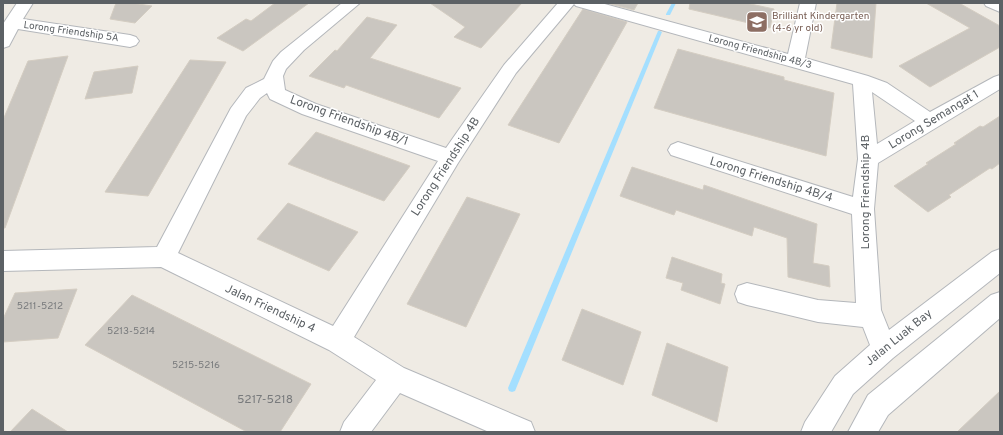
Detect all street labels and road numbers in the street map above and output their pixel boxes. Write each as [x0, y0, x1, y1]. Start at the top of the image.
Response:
street label: Lorong Friendship 5A [23, 19, 120, 45]
street label: Lorong Friendship 4B/3 [707, 32, 813, 72]
street label: Lorong Semangat 1 [886, 87, 982, 153]
street label: Lorong Friendship 4B/1 [288, 92, 410, 150]
street label: Lorong Friendship 4B [408, 114, 484, 220]
street label: Lorong Friendship 4B [858, 134, 874, 249]
street label: Lorong Friendship 4B/4 [707, 154, 835, 206]
street label: Jalan Friendship 4 [222, 281, 318, 337]
street label: Jalan Luak Bay [862, 306, 936, 370]

